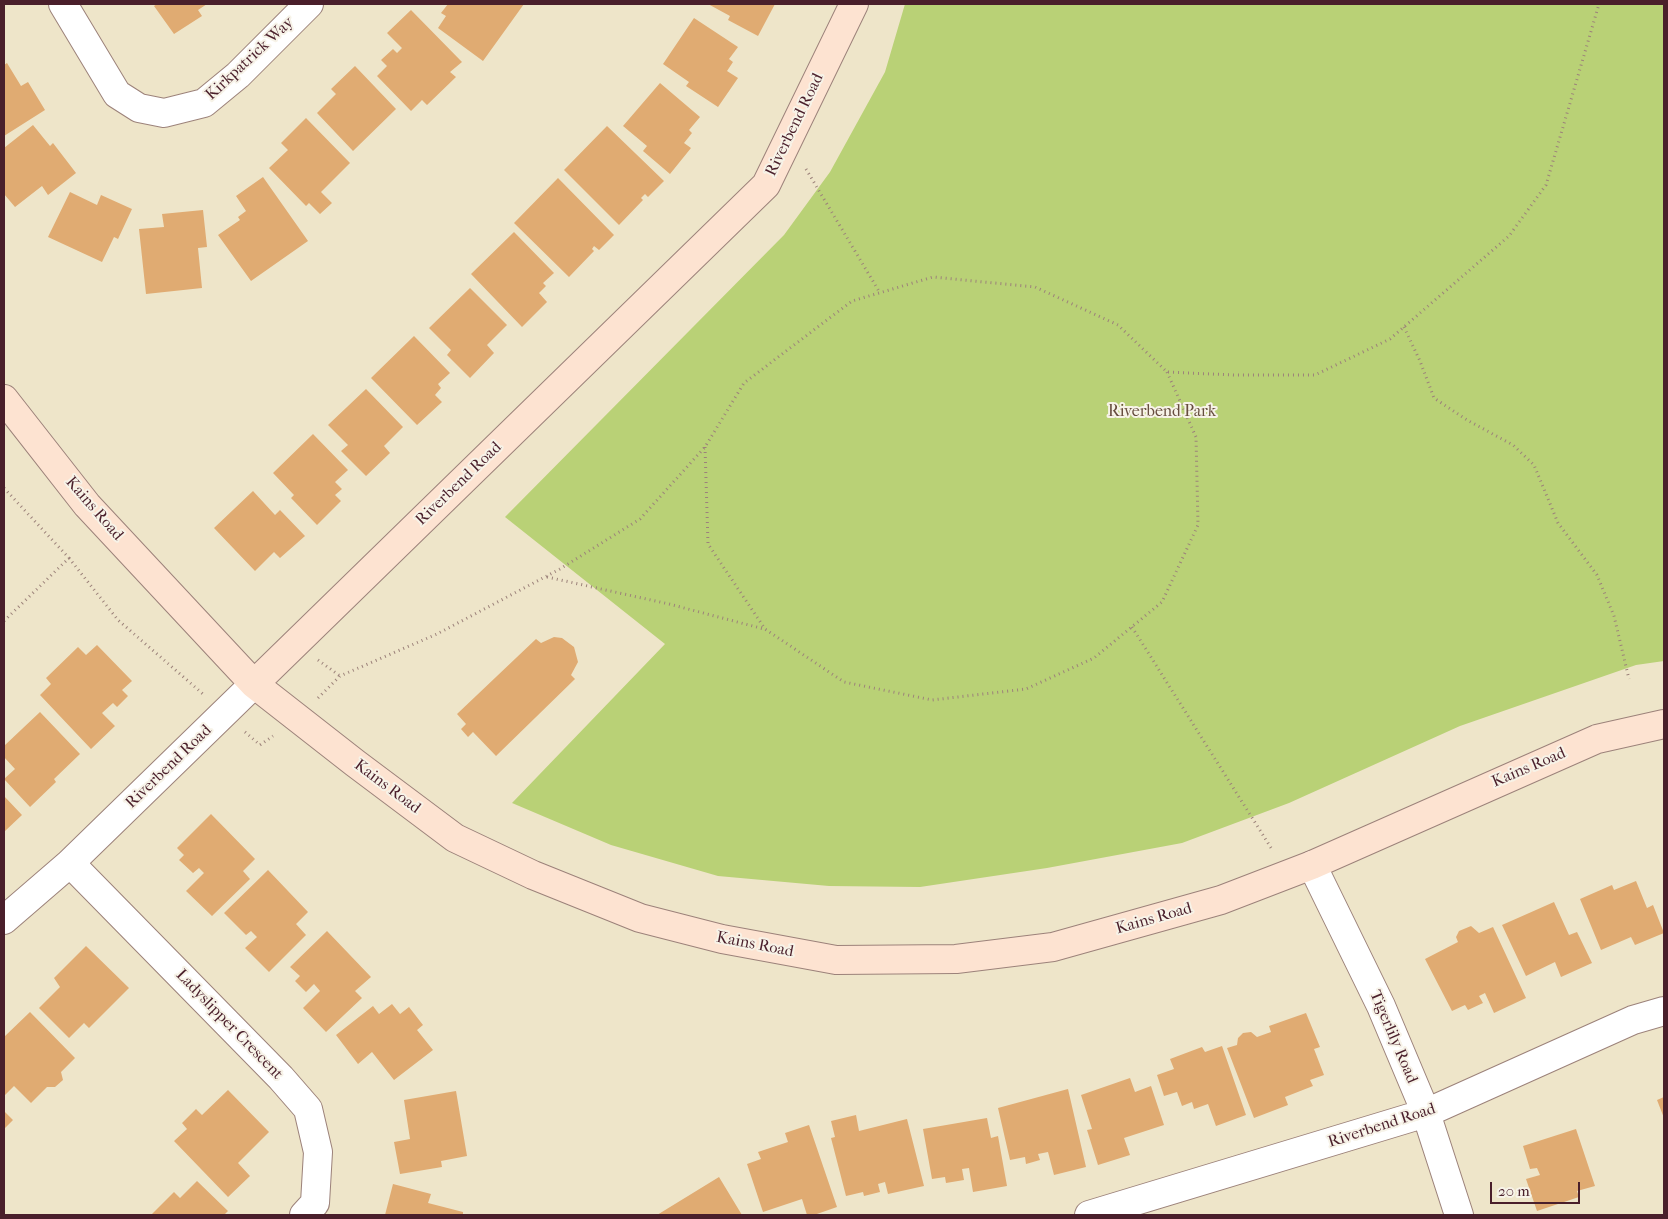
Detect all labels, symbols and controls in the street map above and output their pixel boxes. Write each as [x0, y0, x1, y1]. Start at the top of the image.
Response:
street label: Kirkpatrick Way [202, 13, 298, 105]
street label: Riverbend Road [762, 71, 828, 179]
park label: Riverbend Park [1108, 402, 1216, 422]
street label: Riverbend Road [412, 438, 506, 530]
street label: Kains Road [61, 473, 127, 545]
street label: Riverbend Road [122, 721, 216, 813]
street label: Kains Road [1489, 744, 1569, 792]
street label: Kains Road [350, 756, 424, 818]
street label: Kains Road [1114, 899, 1194, 939]
street label: Kains Road [715, 928, 795, 962]
street label: Ladyslipper Crescent [171, 966, 287, 1084]
street label: Tigerlily Road [1365, 988, 1421, 1086]
street label: Riverbend Road [1326, 1100, 1438, 1152]
scale bar [1493, 1172, 1583, 1204]
text: 20 m [1498, 1182, 1530, 1200]

